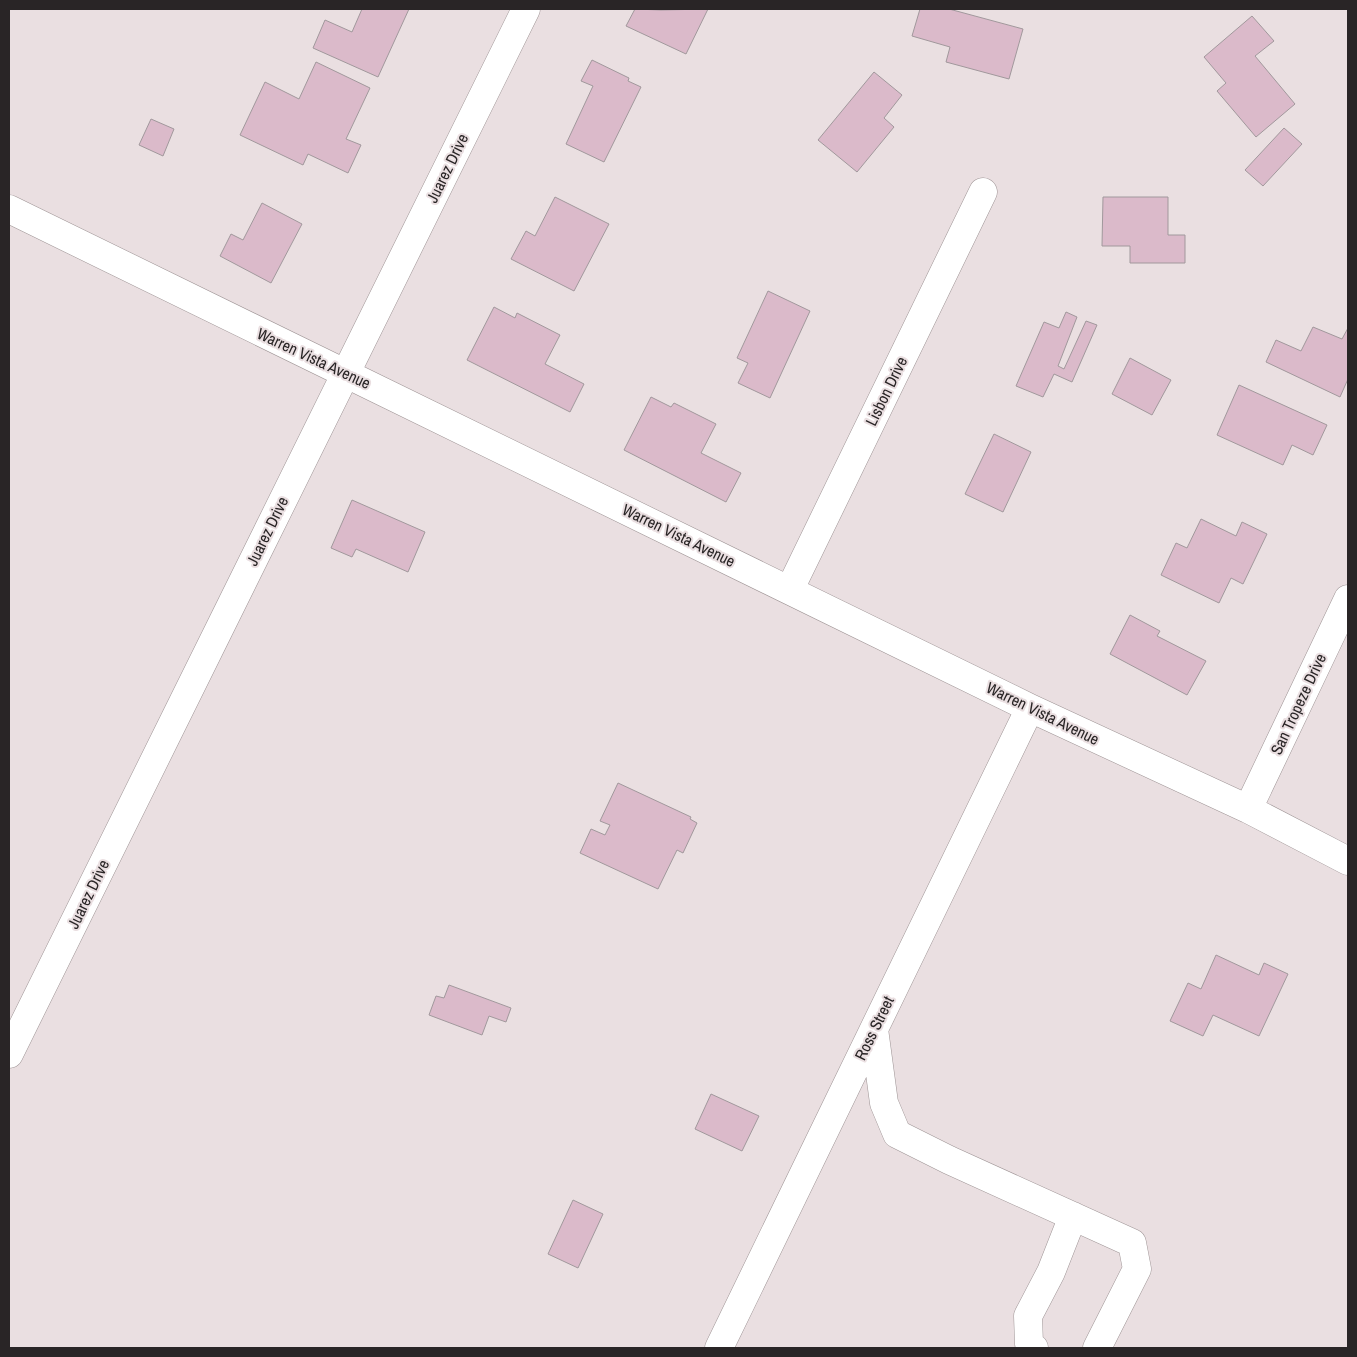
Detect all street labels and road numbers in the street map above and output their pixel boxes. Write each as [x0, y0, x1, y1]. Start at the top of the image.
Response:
street label: Juarez Drive [421, 130, 473, 206]
street label: Warren Vista Avenue [254, 322, 374, 394]
street label: Lisbon Drive [860, 353, 912, 429]
street label: Juarez Drive [241, 493, 293, 569]
street label: Warren Vista Avenue [619, 498, 739, 572]
street label: San Tropeze Drive [1265, 650, 1331, 758]
street label: Warren Vista Avenue [983, 676, 1103, 750]
street label: Juarez Drive [62, 856, 114, 932]
street label: Ross Street [849, 992, 899, 1064]

